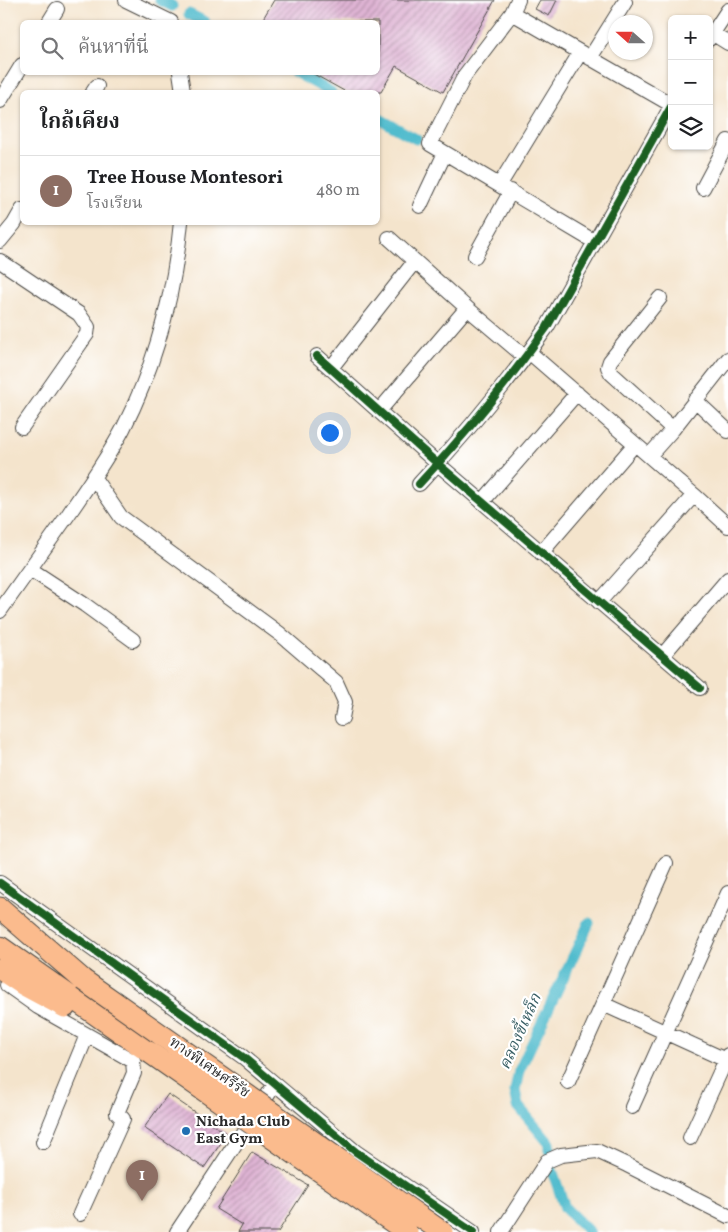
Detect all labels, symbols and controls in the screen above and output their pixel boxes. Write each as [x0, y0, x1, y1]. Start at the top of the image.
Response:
north arrow [608, 15, 653, 60]
map controls [668, 15, 713, 150]
button: + [668, 15, 713, 60]
search box [20, 20, 380, 75]
icon: search [38, 34, 66, 62]
text: ค้นหาที่นี่ [78, 35, 149, 61]
button: − [668, 60, 713, 105]
button: layers [668, 105, 713, 150]
text: ใกล้เคียง [40, 108, 120, 137]
text: Tree House Montesori [87, 165, 283, 191]
text: 1 [53, 180, 59, 202]
text: 480 m [316, 180, 360, 202]
text: โรงเรียน [87, 193, 143, 215]
your location [317, 420, 343, 446]
water label: คลองขี้เหล็ก [493, 989, 548, 1073]
street label: ทางพิเศษศรีรัช [164, 1032, 254, 1104]
place label: Nichada Club East Gym [196, 1112, 290, 1150]
marker: Nichada Club East Gym [180, 1125, 192, 1137]
pin: 1 [126, 1160, 158, 1201]

